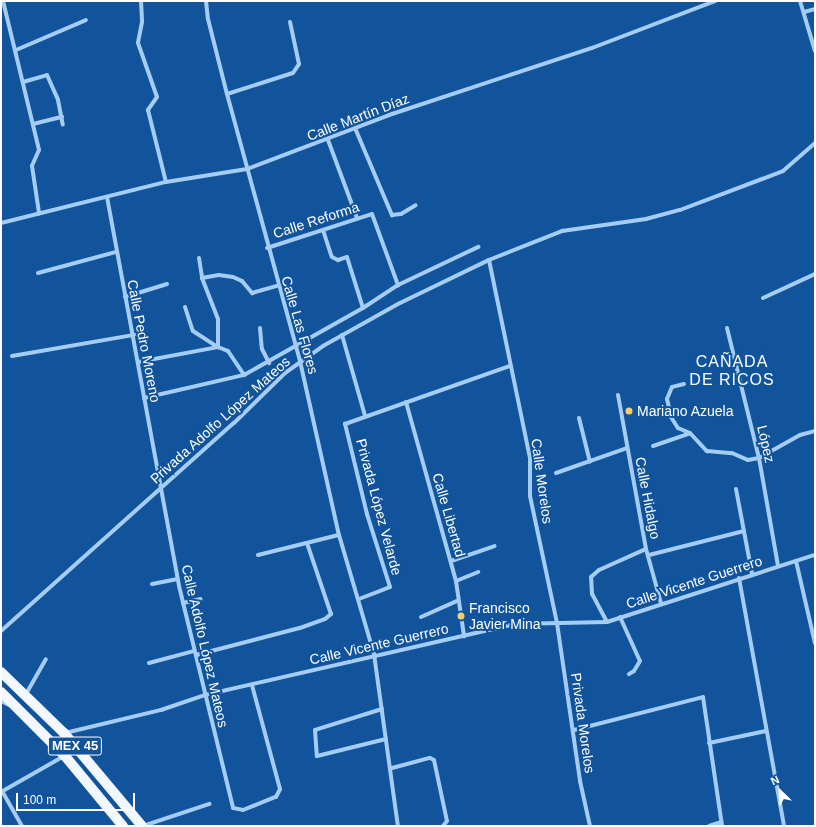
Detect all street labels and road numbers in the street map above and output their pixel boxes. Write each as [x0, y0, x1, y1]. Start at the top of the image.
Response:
street label: Calle Martín Díaz [305, 90, 411, 144]
street label: Calle Reforma [271, 198, 361, 242]
street label: Calle Las Flores [278, 274, 322, 376]
street label: Calle Pedro Moreno [124, 278, 164, 404]
street label: Privada Adolfo López Mateos [146, 353, 294, 487]
street label: López [754, 424, 778, 464]
street label: Privada López Velarde [353, 437, 405, 577]
street label: Calle Morelos [528, 437, 556, 525]
street label: Calle Hidalgo [632, 456, 664, 540]
street label: Calle Libertad [429, 471, 469, 559]
street label: Calle Vicente Guerrero [624, 552, 764, 612]
street label: Calle Adolfo López Mateos [178, 563, 232, 729]
street label: Calle Vicente Guerrero [308, 620, 450, 668]
street label: Privada Morelos [568, 672, 598, 774]
road number: MEX 45 [47, 735, 103, 757]

